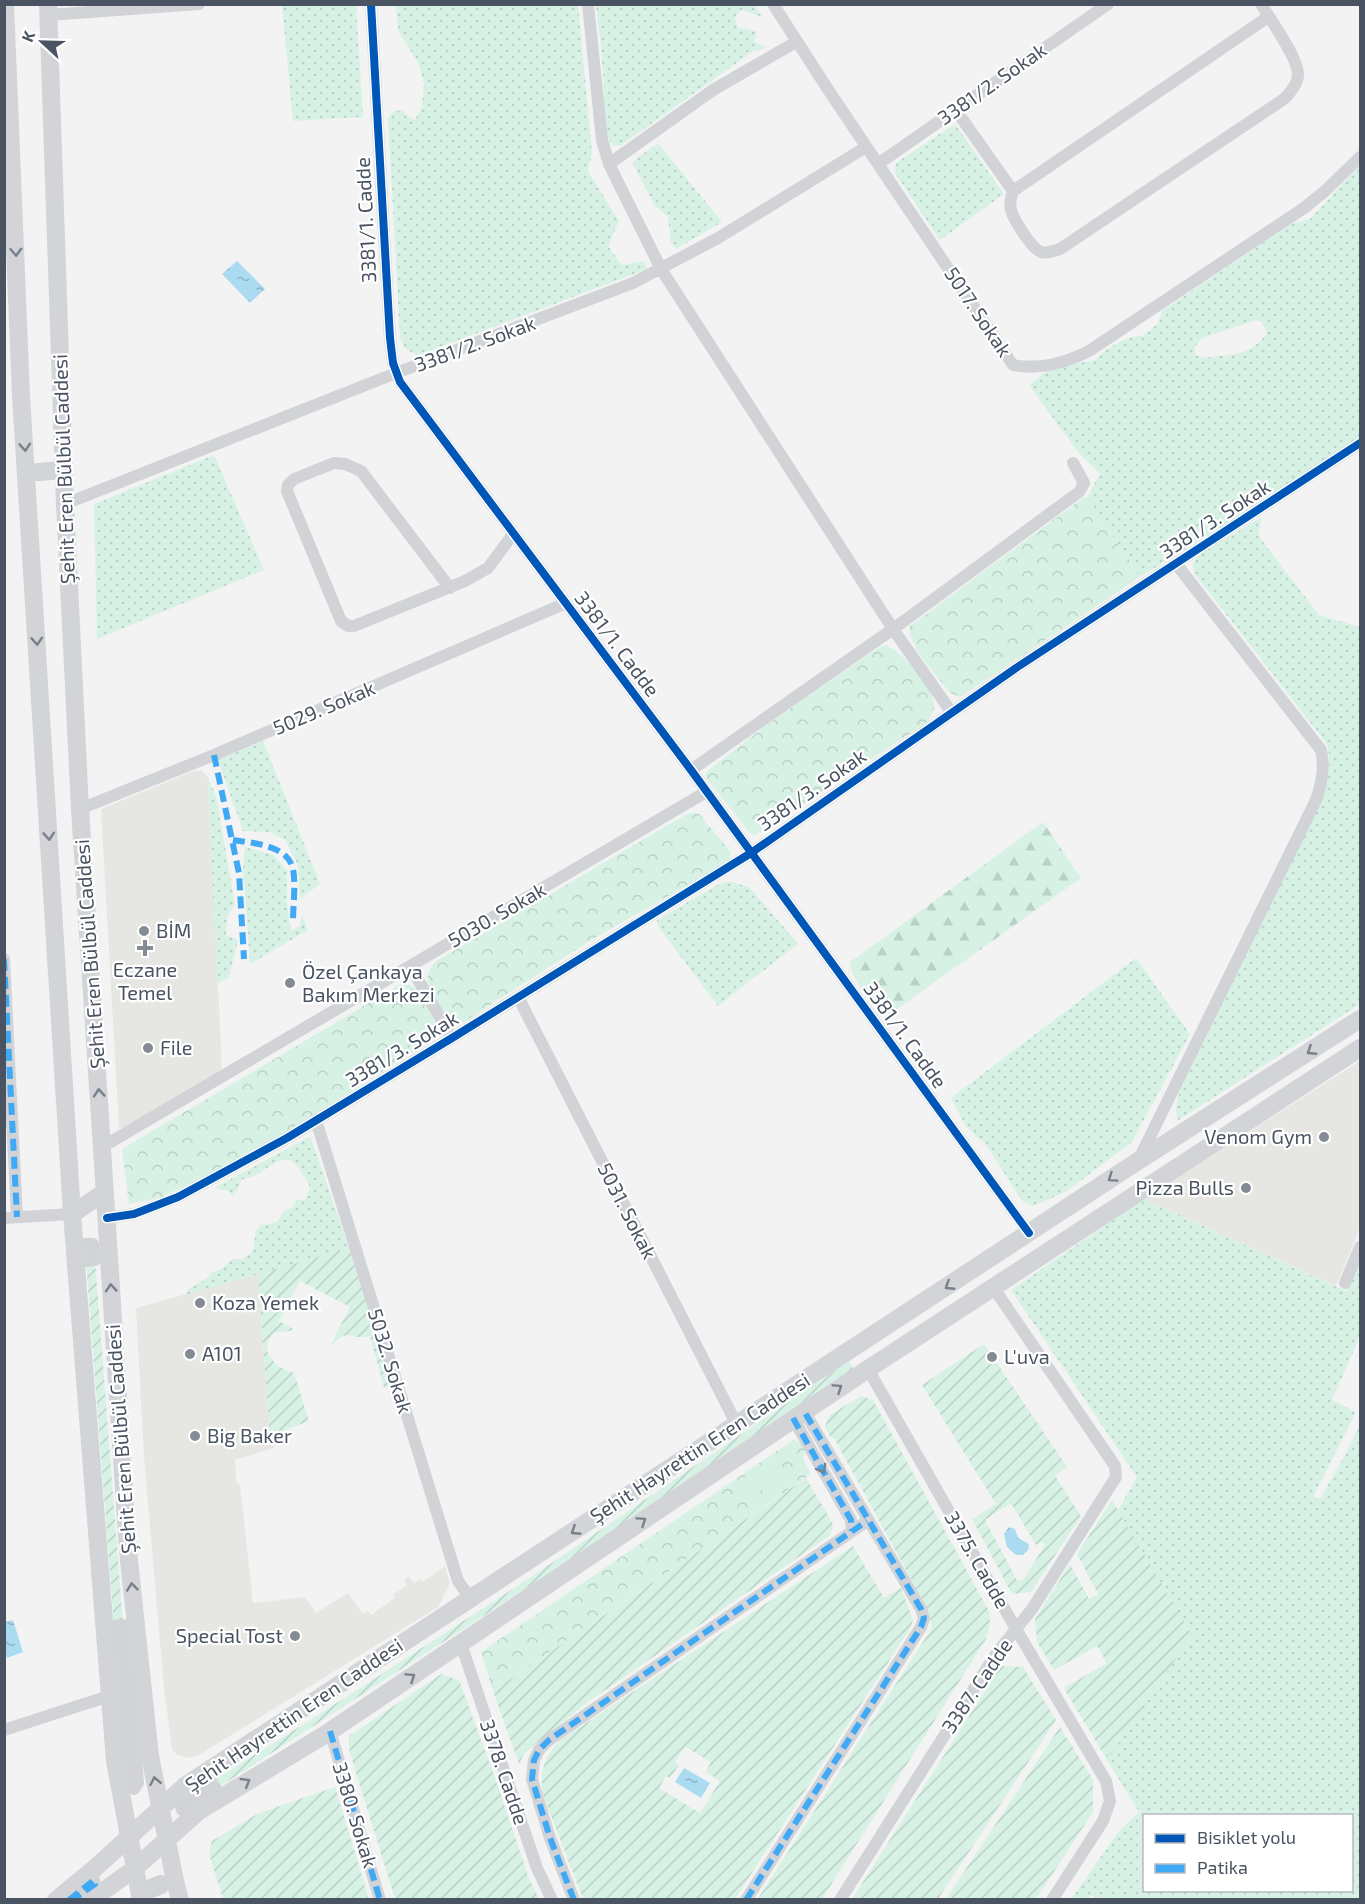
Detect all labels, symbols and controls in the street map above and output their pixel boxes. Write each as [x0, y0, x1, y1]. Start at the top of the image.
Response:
north arrow [12, 12, 72, 72]
text: K [17, 27, 39, 44]
street label: 3381/2. Sokak [933, 37, 1050, 129]
street label: 3381/1. Cadde [350, 157, 380, 283]
one-way arrow [9, 247, 22, 256]
street label: 5017. Sokak [940, 262, 1018, 361]
street label: 3381/2. Sokak [411, 310, 538, 376]
street label: Şehit Eren Bülbül Caddesi [47, 354, 80, 584]
one-way arrow [18, 442, 31, 451]
street label: 3381/3. Sokak [1155, 474, 1274, 563]
street label: 3381/1. Cadde [570, 586, 665, 701]
one-way arrow [30, 637, 43, 646]
street label: 5029. Sokak [269, 675, 378, 739]
street label: 3381/3. Sokak [753, 743, 870, 835]
one-way arrow [42, 831, 55, 840]
street label: Şehit Eren Bülbül Caddesi [69, 838, 110, 1070]
street label: 5030. Sokak [443, 877, 550, 952]
place label: BİM [156, 918, 191, 942]
marker: BİM [137, 924, 151, 938]
marker: Eczane Temel [138, 941, 152, 955]
place label: Eczane Temel [113, 957, 177, 1004]
place label: Özel Çankaya Bakım Merkezi [302, 959, 435, 1006]
marker: Özel Çankaya Bakım Merkezi [283, 976, 297, 990]
street label: 3381/1. Cadde [859, 976, 952, 1092]
street label: 3381/3. Sokak [341, 1005, 462, 1091]
place label: File [160, 1035, 192, 1059]
marker: File [141, 1041, 155, 1055]
one-way arrow [1307, 1043, 1317, 1055]
one-way arrow [93, 1089, 106, 1098]
place label: Venom Gym [1204, 1124, 1312, 1148]
marker: Venom Gym [1317, 1130, 1331, 1144]
street label: 5031. Sokak [593, 1158, 662, 1263]
one-way arrow [1107, 1171, 1118, 1182]
place label: Pizza Bulls [1136, 1175, 1234, 1199]
marker: Pizza Bulls [1239, 1181, 1253, 1195]
one-way arrow [945, 1279, 956, 1290]
one-way arrow [105, 1283, 118, 1292]
place label: Koza Yemek [212, 1290, 319, 1314]
marker: Koza Yemek [193, 1296, 207, 1310]
street label: 5032. Sokak [364, 1306, 418, 1416]
street label: Şehit Eren Bülbül Caddesi [100, 1323, 141, 1555]
place label: A101 [202, 1341, 242, 1365]
place label: L'uva [1004, 1344, 1050, 1368]
marker: A101 [183, 1347, 197, 1361]
marker: L'uva [985, 1350, 999, 1364]
street label: Şehit Hayrettin Eren Caddesi [585, 1367, 814, 1528]
one-way arrow [832, 1384, 843, 1395]
place label: Big Baker [207, 1423, 292, 1447]
marker: Big Baker [188, 1429, 202, 1443]
one-way arrow [815, 1463, 826, 1473]
street label: 3375. Cadde [940, 1507, 1015, 1612]
one-way arrow [635, 1517, 646, 1528]
one-way arrow [571, 1523, 581, 1535]
one-way arrow [126, 1583, 139, 1592]
place label: Special Tost [176, 1623, 283, 1647]
marker: Special Tost [288, 1629, 302, 1643]
street label: Şehit Hayrettin Eren Caddesi [180, 1632, 407, 1797]
street label: 3387. Cadde [936, 1634, 1017, 1737]
one-way arrow [404, 1673, 415, 1684]
street label: 3378. Cadde [476, 1716, 534, 1827]
street label: 3380. Sokak [328, 1759, 383, 1871]
one-way arrow [149, 1776, 162, 1786]
one-way arrow [240, 1779, 251, 1790]
legend [1143, 1814, 1353, 1892]
text: Bisiklet yolu [1197, 1826, 1296, 1848]
text: Patika [1197, 1856, 1248, 1878]

